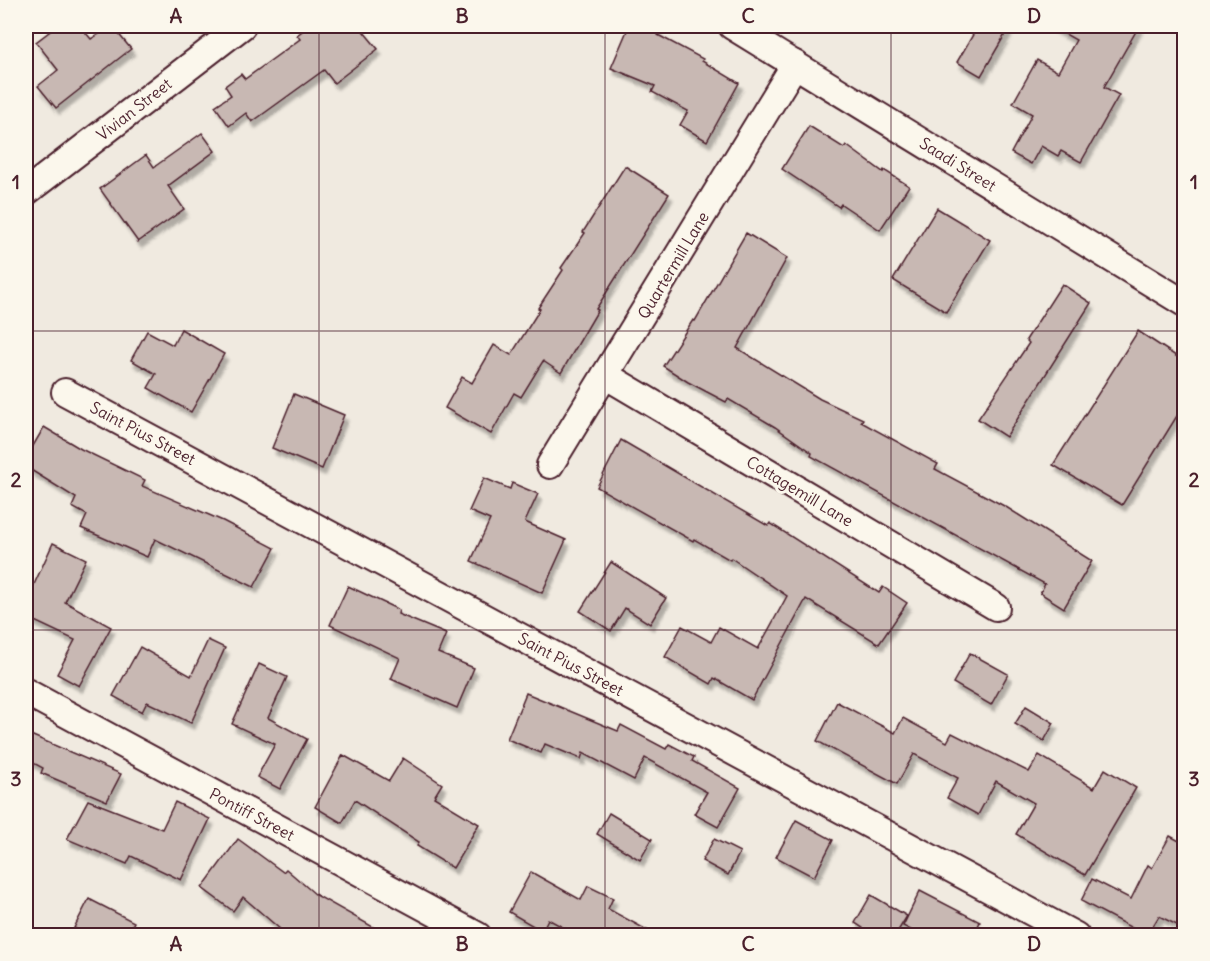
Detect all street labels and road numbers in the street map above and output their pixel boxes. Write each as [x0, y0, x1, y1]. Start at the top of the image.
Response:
street label: Vivian Street [92, 73, 176, 145]
street label: Saadi Street [916, 133, 1001, 196]
street label: Quartermill Lane [633, 208, 713, 322]
street label: Saint Pius Street [87, 397, 200, 469]
street label: Cottagemill Lane [743, 451, 857, 531]
street label: Saint Pius Street [515, 628, 628, 700]
street label: Pontiff Street [206, 783, 298, 845]

